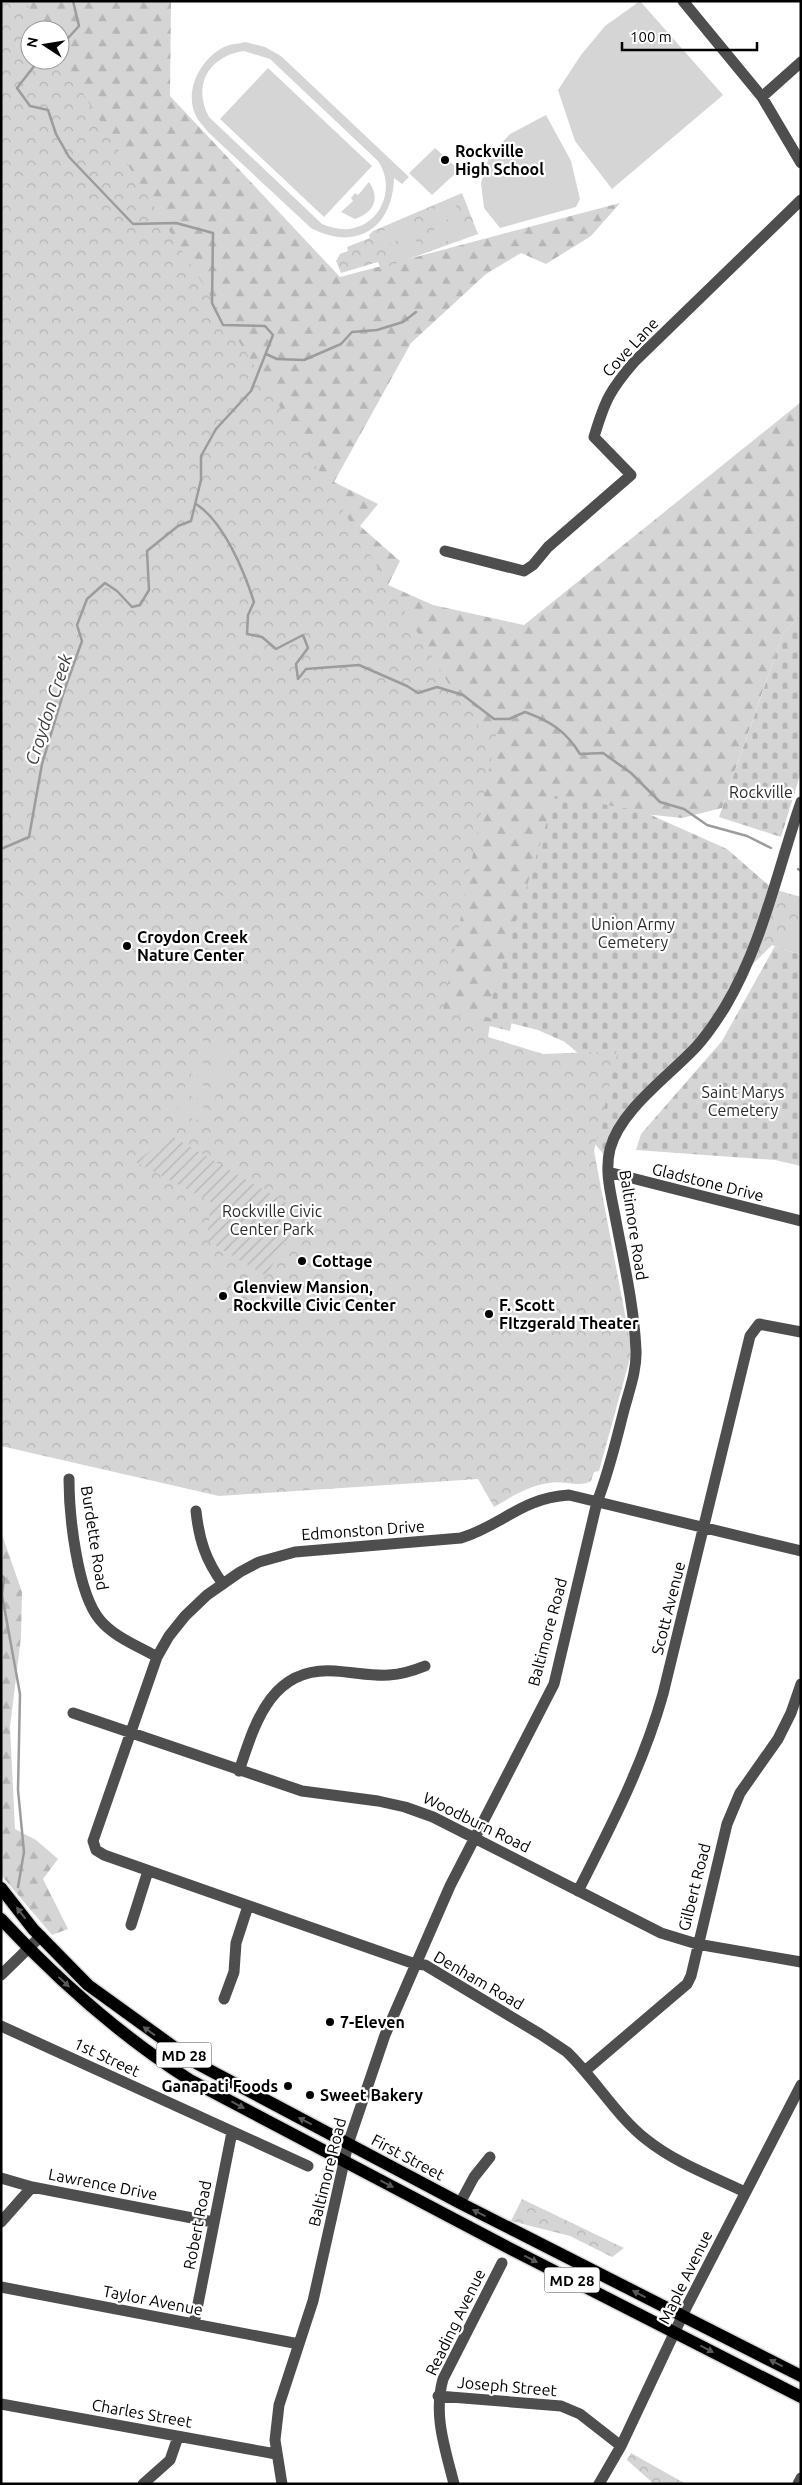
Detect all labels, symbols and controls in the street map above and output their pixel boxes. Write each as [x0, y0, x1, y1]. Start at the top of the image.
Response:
north arrow [20, 20, 70, 70]
scale bar [622, 20, 757, 52]
text: 100 m [630, 28, 672, 45]
text: N [23, 36, 41, 49]
place label: Rockville High School [455, 142, 544, 178]
marker: Rockville High School [439, 154, 451, 166]
street label: Cove Lane [598, 314, 662, 380]
water label: Croydon Creek [21, 650, 76, 767]
park label: Rockville [729, 783, 793, 801]
park label: Union Army Cemetery [591, 915, 675, 951]
place label: Croydon Creek Nature Center [137, 928, 248, 964]
marker: Croydon Creek Nature Center [121, 940, 133, 952]
park label: Saint Marys Cemetery [702, 1083, 784, 1119]
street label: Gladstone Drive [650, 1159, 766, 1205]
street label: Baltimore Road [616, 1169, 652, 1281]
park label: Rockville Civic Center Park [222, 1202, 323, 1238]
place label: Cottage [312, 1252, 373, 1270]
marker: Cottage [296, 1255, 308, 1267]
place label: Glenview Mansion, Rockville Civic Center [233, 1278, 396, 1314]
marker: Glenview Mansion, Rockville Civic Center [217, 1290, 229, 1302]
place label: F. Scott FItzgerald Theater [499, 1296, 639, 1332]
marker: F. Scott FItzgerald Theater [483, 1308, 495, 1320]
street label: Burdette Road [78, 1485, 112, 1591]
street label: Edmonston Drive [301, 1517, 425, 1543]
street label: Scott Avenue [648, 1560, 688, 1656]
street label: Baltimore Road [524, 1576, 570, 1688]
street label: Woodburn Road [421, 1788, 533, 1856]
street label: Gilbert Road [674, 1841, 714, 1933]
one-way arrow [15, 1906, 26, 1919]
street label: Denham Road [431, 1947, 527, 2013]
one-way arrow [57, 1976, 69, 1988]
place label: 7-Eleven [340, 2013, 405, 2031]
marker: 7-Eleven [324, 2016, 336, 2028]
one-way arrow [143, 2026, 156, 2036]
street label: 1st Street [71, 2034, 143, 2080]
road number: MD 28 [156, 2042, 212, 2068]
place label: Ganapati Foods [162, 2077, 278, 2095]
marker: Ganapati Foods [282, 2080, 294, 2092]
place label: Sweet Bakery [320, 2086, 423, 2104]
marker: Sweet Bakery [304, 2089, 316, 2101]
one-way arrow [231, 2101, 245, 2110]
street label: Baltimore Road [305, 2116, 349, 2228]
one-way arrow [297, 2117, 312, 2125]
street label: First Street [368, 2130, 448, 2184]
street label: Lawrence Drive [47, 2165, 159, 2203]
street label: Robert Road [180, 2179, 214, 2271]
one-way arrow [380, 2180, 394, 2188]
one-way arrow [472, 2209, 486, 2217]
street label: Maple Avenue [655, 2227, 715, 2327]
one-way arrow [524, 2255, 538, 2263]
street label: Reading Avenue [421, 2266, 489, 2378]
road number: MD 28 [544, 2268, 600, 2292]
street label: Taylor Avenue [102, 2281, 204, 2319]
one-way arrow [632, 2290, 646, 2298]
one-way arrow [699, 2345, 714, 2353]
one-way arrow [769, 2359, 783, 2367]
street label: Joseph Street [456, 2373, 558, 2399]
street label: Charles Street [90, 2395, 194, 2431]

